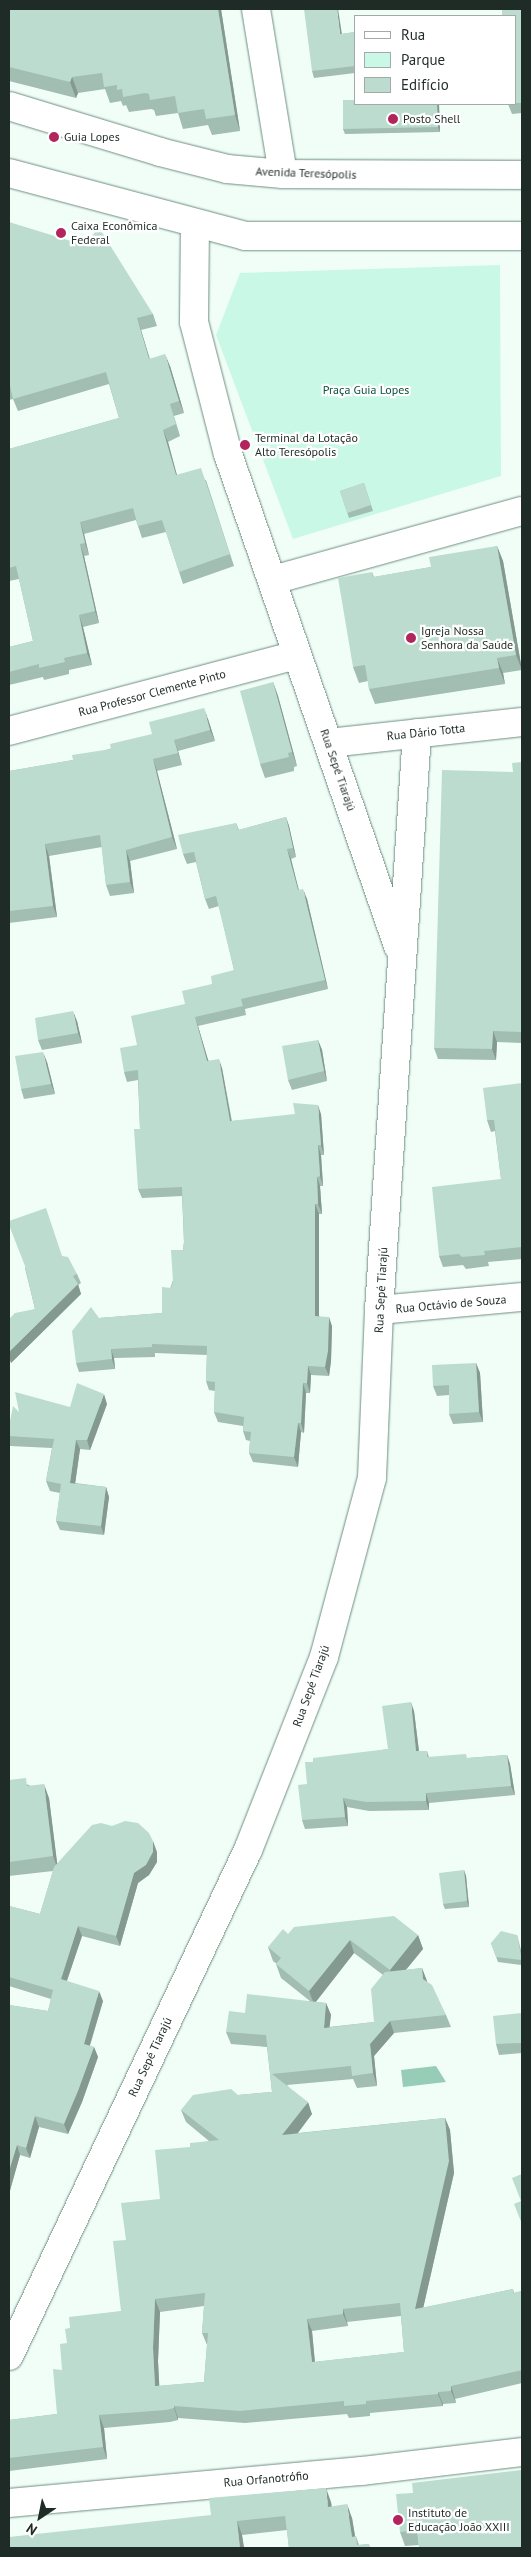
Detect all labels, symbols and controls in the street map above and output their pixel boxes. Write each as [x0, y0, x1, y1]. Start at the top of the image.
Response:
legend [354, 15, 516, 105]
text: Rua [401, 25, 425, 44]
text: Parque [401, 50, 445, 69]
text: Edifício [401, 75, 449, 94]
place label: Posto Shell [403, 112, 460, 126]
marker: Posto Shell [387, 113, 399, 125]
place label: Guia Lopes [64, 130, 120, 144]
marker: Guia Lopes [48, 131, 60, 143]
street label: Avenida Teresópolis [255, 164, 357, 182]
place label: Caixa Econômica Federal [71, 219, 157, 247]
marker: Caixa Econômica Federal [55, 227, 67, 239]
park label: Praça Guia Lopes [323, 383, 409, 397]
place label: Terminal da Lotação Alto Teresópolis [255, 431, 358, 459]
marker: Terminal da Lotação Alto Teresópolis [239, 439, 251, 451]
place label: Igreja Nossa Senhora da Saúde [421, 624, 513, 652]
marker: Igreja Nossa Senhora da Saúde [405, 632, 417, 644]
street label: Rua Professor Clemente Pinto [77, 666, 227, 720]
street label: Rua Dário Totta [386, 721, 466, 743]
street label: Rua Sepé Tiarajú [317, 727, 359, 813]
street label: Rua Sepé Tiarajú [372, 1246, 390, 1334]
street label: Rua Octávio de Souza [395, 1292, 507, 1316]
street label: Rua Sepé Tiarajú [289, 1643, 333, 1729]
street label: Rua Sepé Tiarajú [125, 2015, 175, 2099]
street label: Rua Orfanotrófio [223, 2468, 309, 2490]
north arrow [15, 2492, 65, 2542]
place label: Instituto de Educação João XXIII [408, 2506, 510, 2534]
marker: Instituto de Educação João XXIII [392, 2514, 404, 2526]
text: N [23, 2519, 40, 2539]

